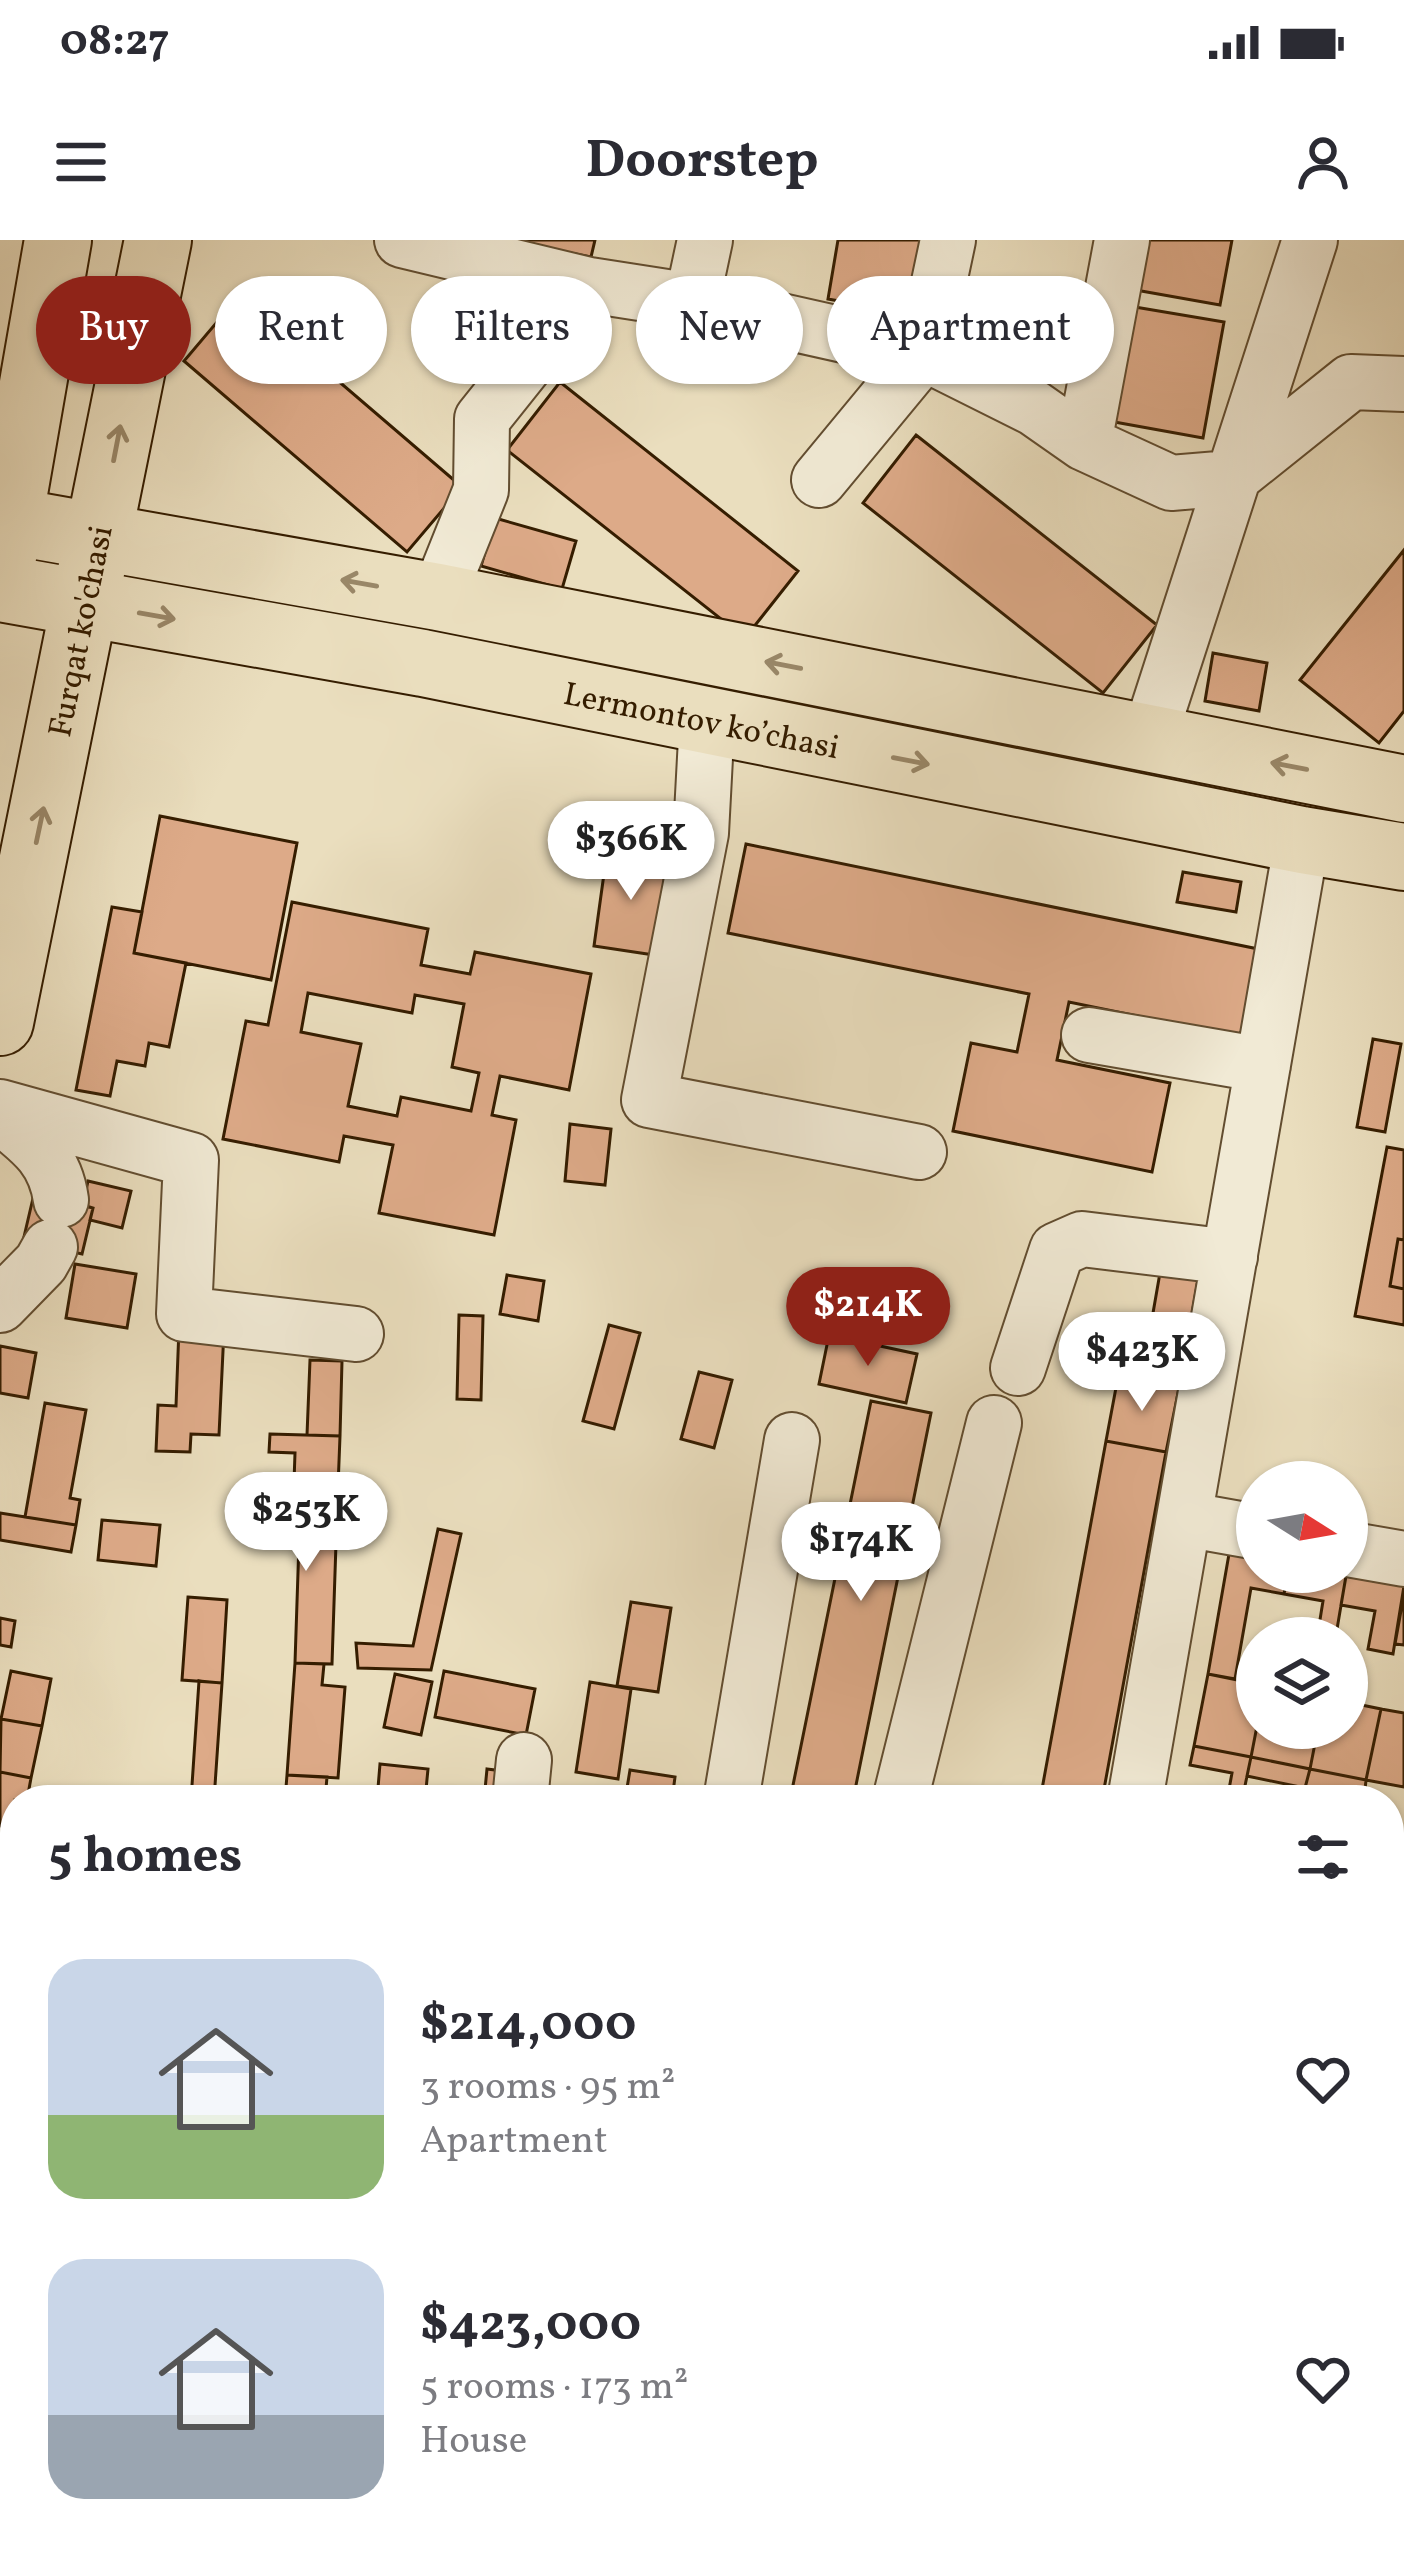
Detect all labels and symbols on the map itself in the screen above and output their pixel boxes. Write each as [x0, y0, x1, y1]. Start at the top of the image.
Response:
one-way arrow [107, 424, 129, 463]
street label: Furqat ko'chasi [39, 522, 127, 742]
one-way arrow [340, 571, 379, 593]
one-way arrow [136, 605, 175, 628]
one-way arrow [765, 653, 804, 675]
street label: Lermontov ko’chasi [559, 673, 843, 773]
one-way arrow [890, 751, 929, 773]
one-way arrow [1271, 754, 1310, 776]
pin: $366K [547, 801, 715, 903]
one-way arrow [30, 807, 53, 845]
pin: $214K [784, 1267, 952, 1369]
pin: $423K [1058, 1312, 1226, 1414]
north arrow [1236, 1461, 1368, 1593]
pin: $253K [222, 1472, 390, 1574]
pin: $174K [777, 1502, 945, 1604]

